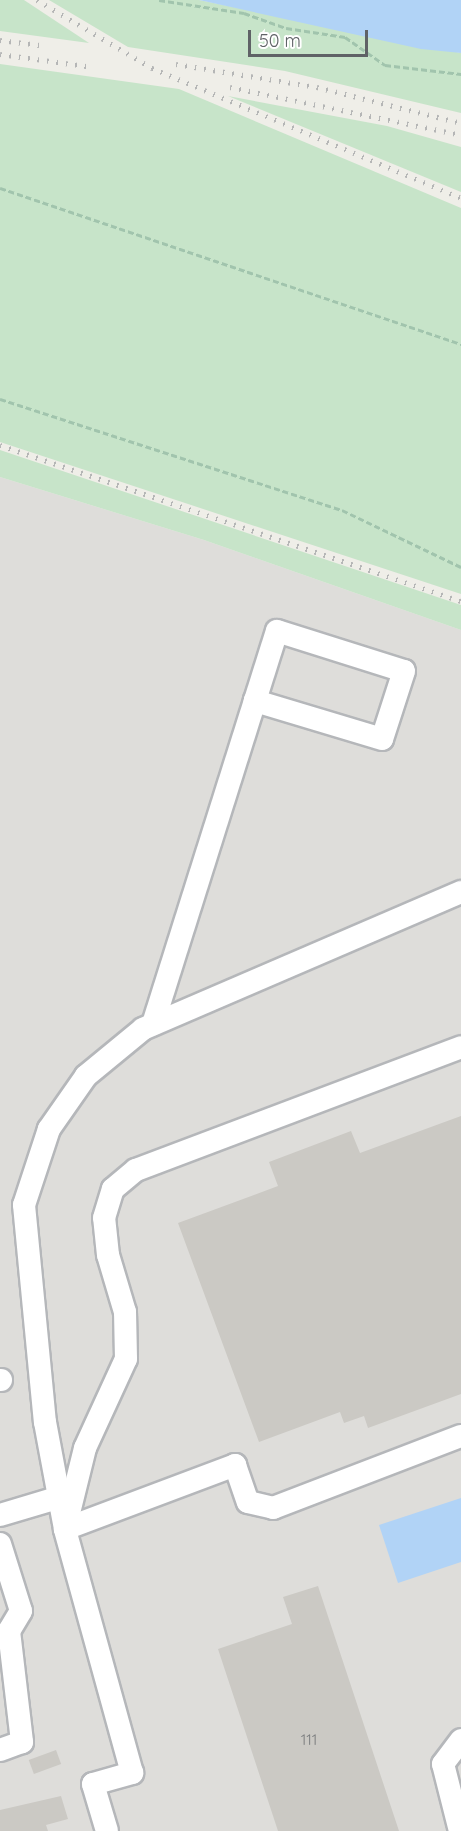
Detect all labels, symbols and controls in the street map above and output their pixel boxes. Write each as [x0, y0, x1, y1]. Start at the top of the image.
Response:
scale bar [251, 18, 371, 56]
text: 50 m [259, 29, 301, 52]
house number: 111 [301, 1731, 317, 1749]

